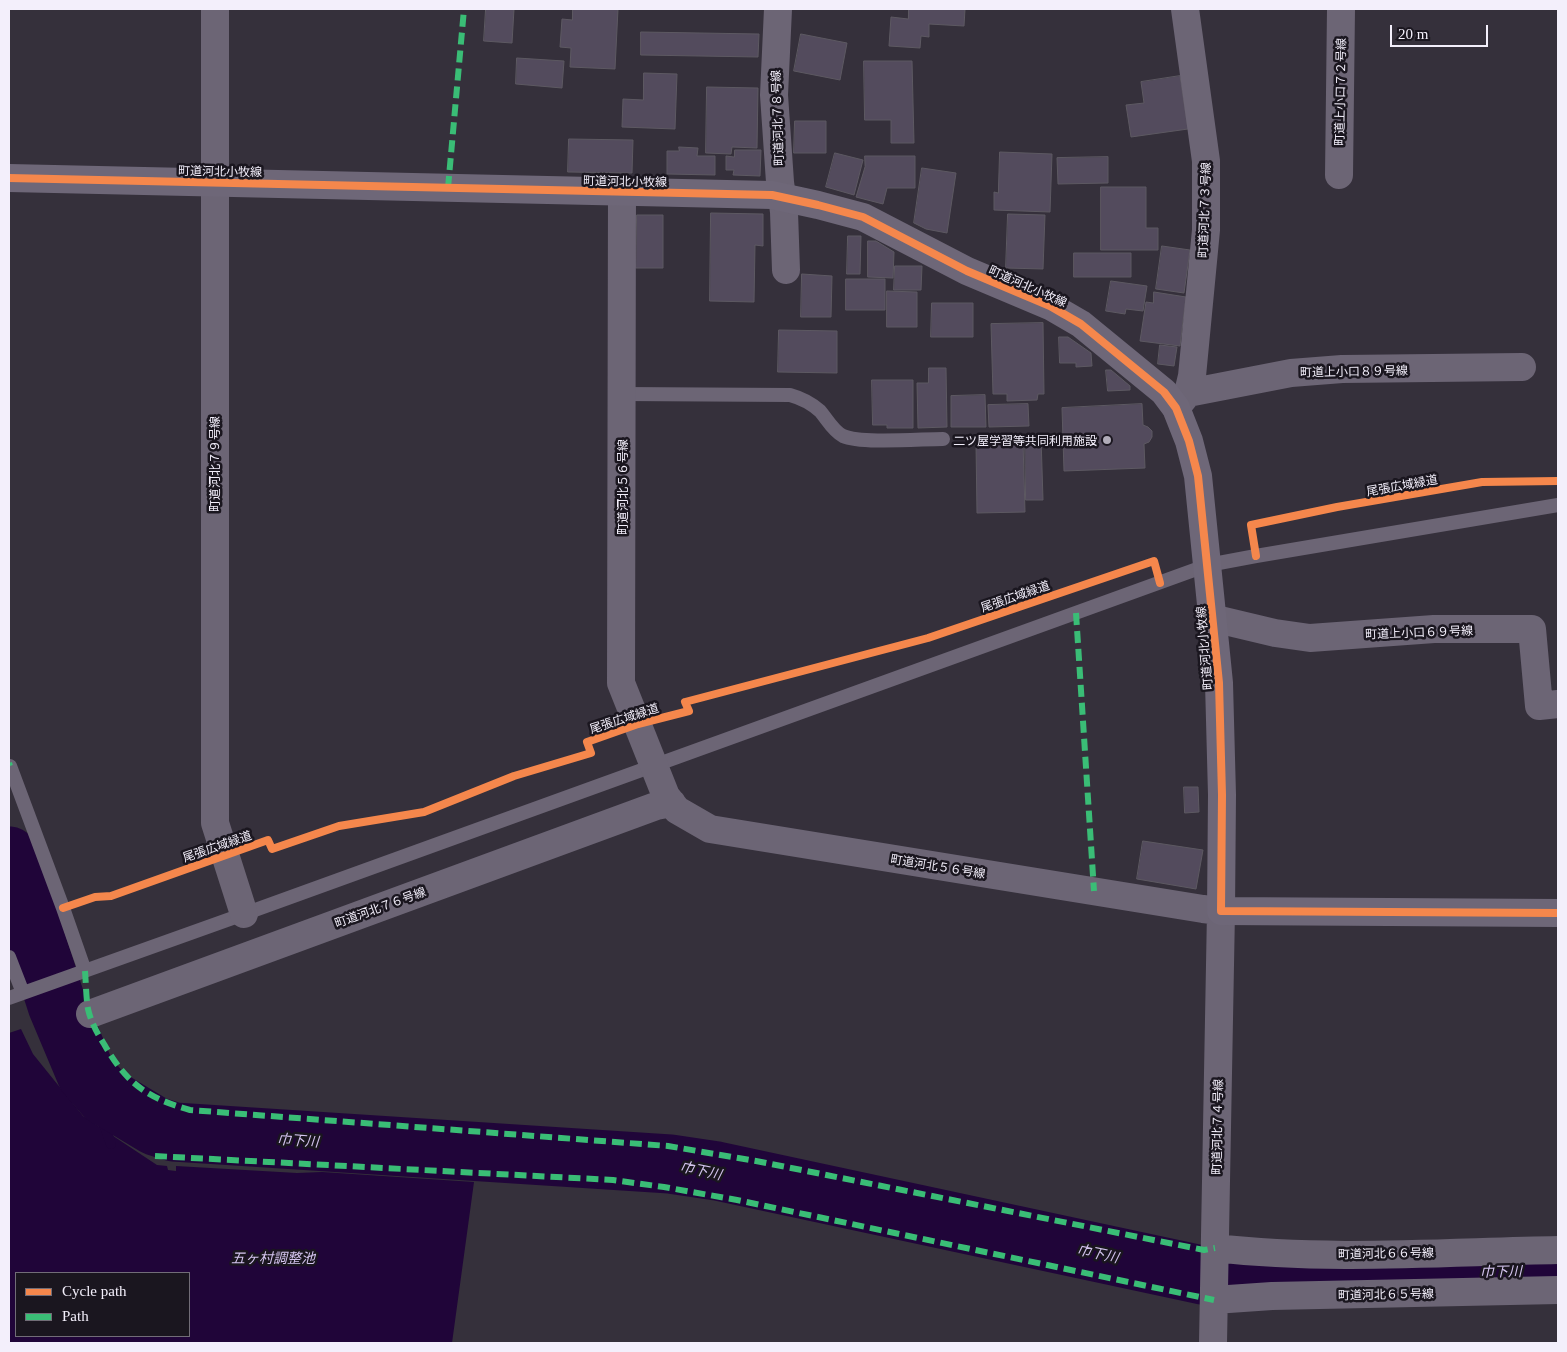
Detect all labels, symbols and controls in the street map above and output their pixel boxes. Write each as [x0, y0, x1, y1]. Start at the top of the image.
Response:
scale bar [1392, 15, 1490, 47]
text: 20 m [1398, 26, 1428, 42]
street label: 町道上小口７２号線 [1332, 38, 1348, 146]
street label: 町道河北７８号線 [768, 70, 786, 166]
street label: 町道河北７３号線 [1195, 162, 1213, 258]
street label: 町道河北小牧線 [178, 163, 262, 179]
street label: 町道河北小牧線 [583, 173, 667, 189]
street label: 町道河北小牧線 [987, 262, 1069, 310]
street label: 町道上小口８９号線 [1300, 363, 1408, 379]
street label: 町道河北７９号線 [207, 416, 221, 512]
place label: 二ツ屋学習等共同利用施設 [953, 433, 1097, 447]
marker: 二ツ屋学習等共同利用施設 [1101, 434, 1113, 446]
street label: 町道河北５６号線 [615, 439, 629, 535]
street label: 尾張広域緑道 [1365, 472, 1439, 498]
street label: 尾張広域緑道 [979, 577, 1051, 615]
street label: 町道河北小牧線 [1193, 606, 1215, 690]
street label: 町道上小口６９号線 [1365, 623, 1473, 641]
street label: 尾張広域緑道 [588, 700, 660, 736]
street label: 尾張広域緑道 [181, 827, 253, 865]
street label: 町道河北５６号線 [889, 851, 987, 881]
street label: 町道河北７６号線 [332, 884, 428, 930]
street label: 町道河北７４号線 [1209, 1079, 1225, 1175]
water label: 巾下川 [276, 1130, 320, 1150]
water label: 巾下川 [679, 1157, 723, 1183]
water label: 巾下川 [1076, 1240, 1120, 1266]
street label: 町道河北６６号線 [1338, 1245, 1434, 1261]
water label: 五ヶ村調整池 [231, 1250, 315, 1266]
water label: 巾下川 [1480, 1262, 1522, 1280]
legend [15, 1272, 190, 1337]
text: Cycle path [62, 1283, 127, 1299]
street label: 町道河北６５号線 [1338, 1286, 1434, 1302]
text: Path [62, 1308, 89, 1324]

